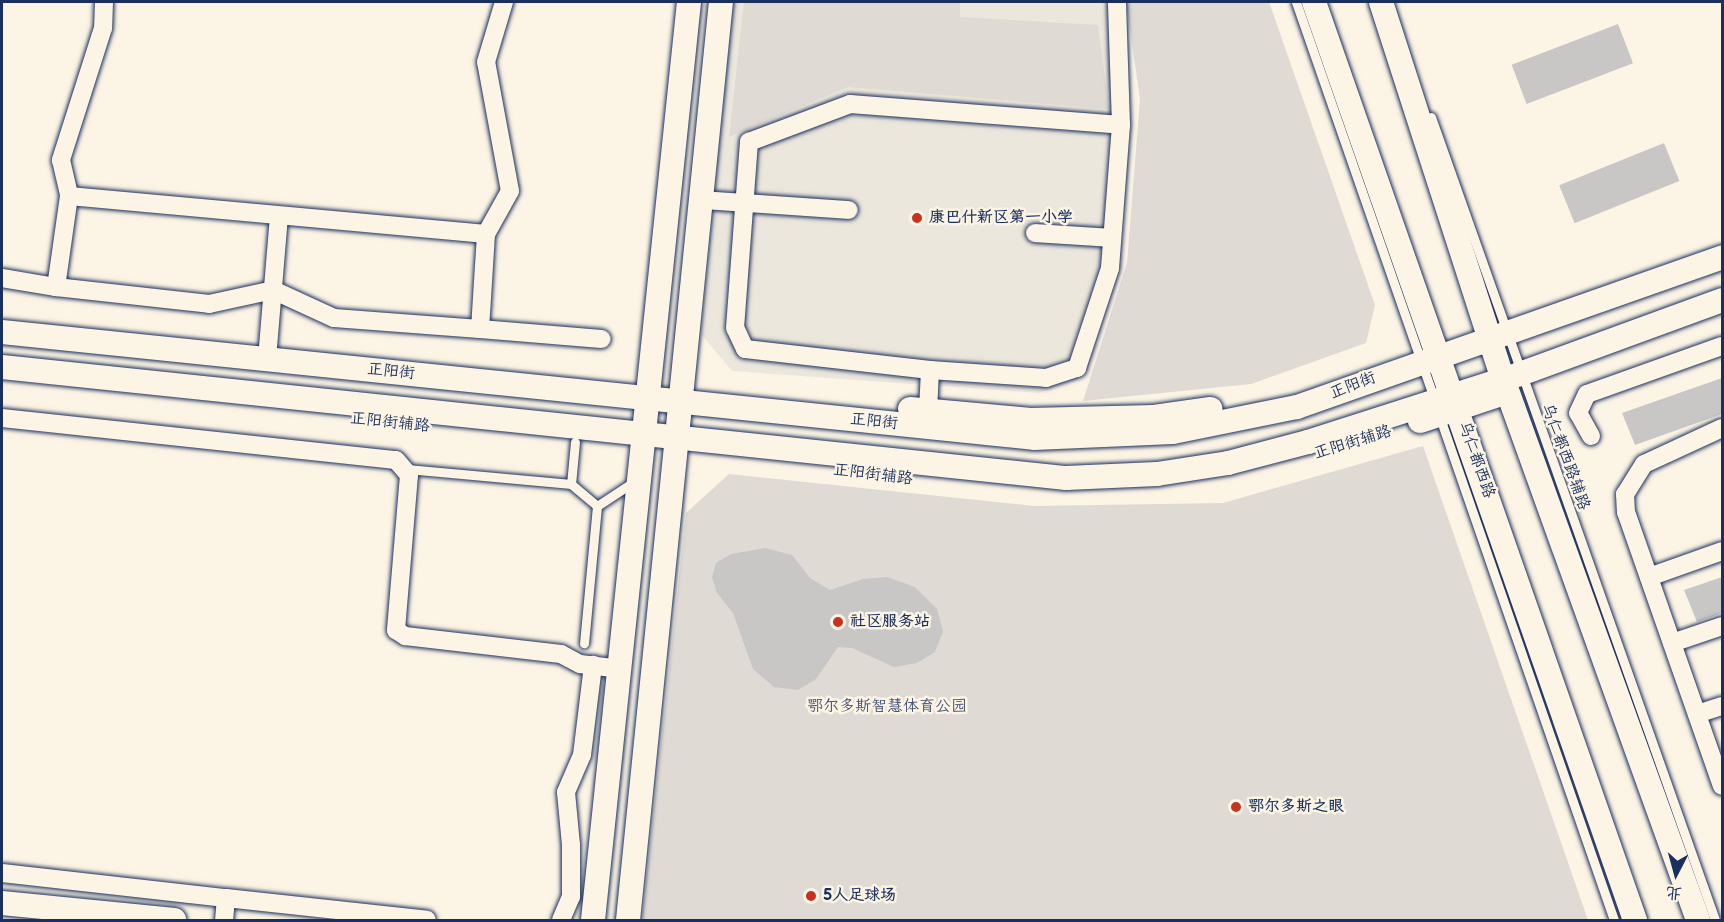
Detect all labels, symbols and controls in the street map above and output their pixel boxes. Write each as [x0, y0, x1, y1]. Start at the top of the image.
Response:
place label: 康巴什新区第一小学 [929, 208, 1073, 228]
marker: 康巴什新区第一小学 [910, 211, 924, 225]
street label: 正阳街 [366, 360, 416, 384]
street label: 正阳街 [1327, 368, 1379, 404]
street label: 乌仁都西路辅路 [1537, 401, 1593, 513]
street label: 正阳街辅路 [349, 409, 431, 437]
street label: 正阳街 [849, 410, 899, 434]
street label: 乌仁都西路 [1454, 419, 1498, 501]
street label: 正阳街辅路 [1312, 422, 1394, 464]
street label: 正阳街辅路 [832, 461, 914, 489]
place label: 社区服务站 [850, 612, 930, 632]
marker: 社区服务站 [831, 615, 845, 629]
park label: 鄂尔多斯智慧体育公园 [807, 697, 967, 717]
place label: 鄂尔多斯之眼 [1248, 797, 1344, 817]
marker: 鄂尔多斯之眼 [1229, 800, 1243, 814]
north arrow [1646, 844, 1706, 904]
text: 北 [1665, 882, 1683, 903]
place label: 5人足球场 [823, 886, 896, 906]
marker: 5人足球场 [804, 889, 818, 903]

